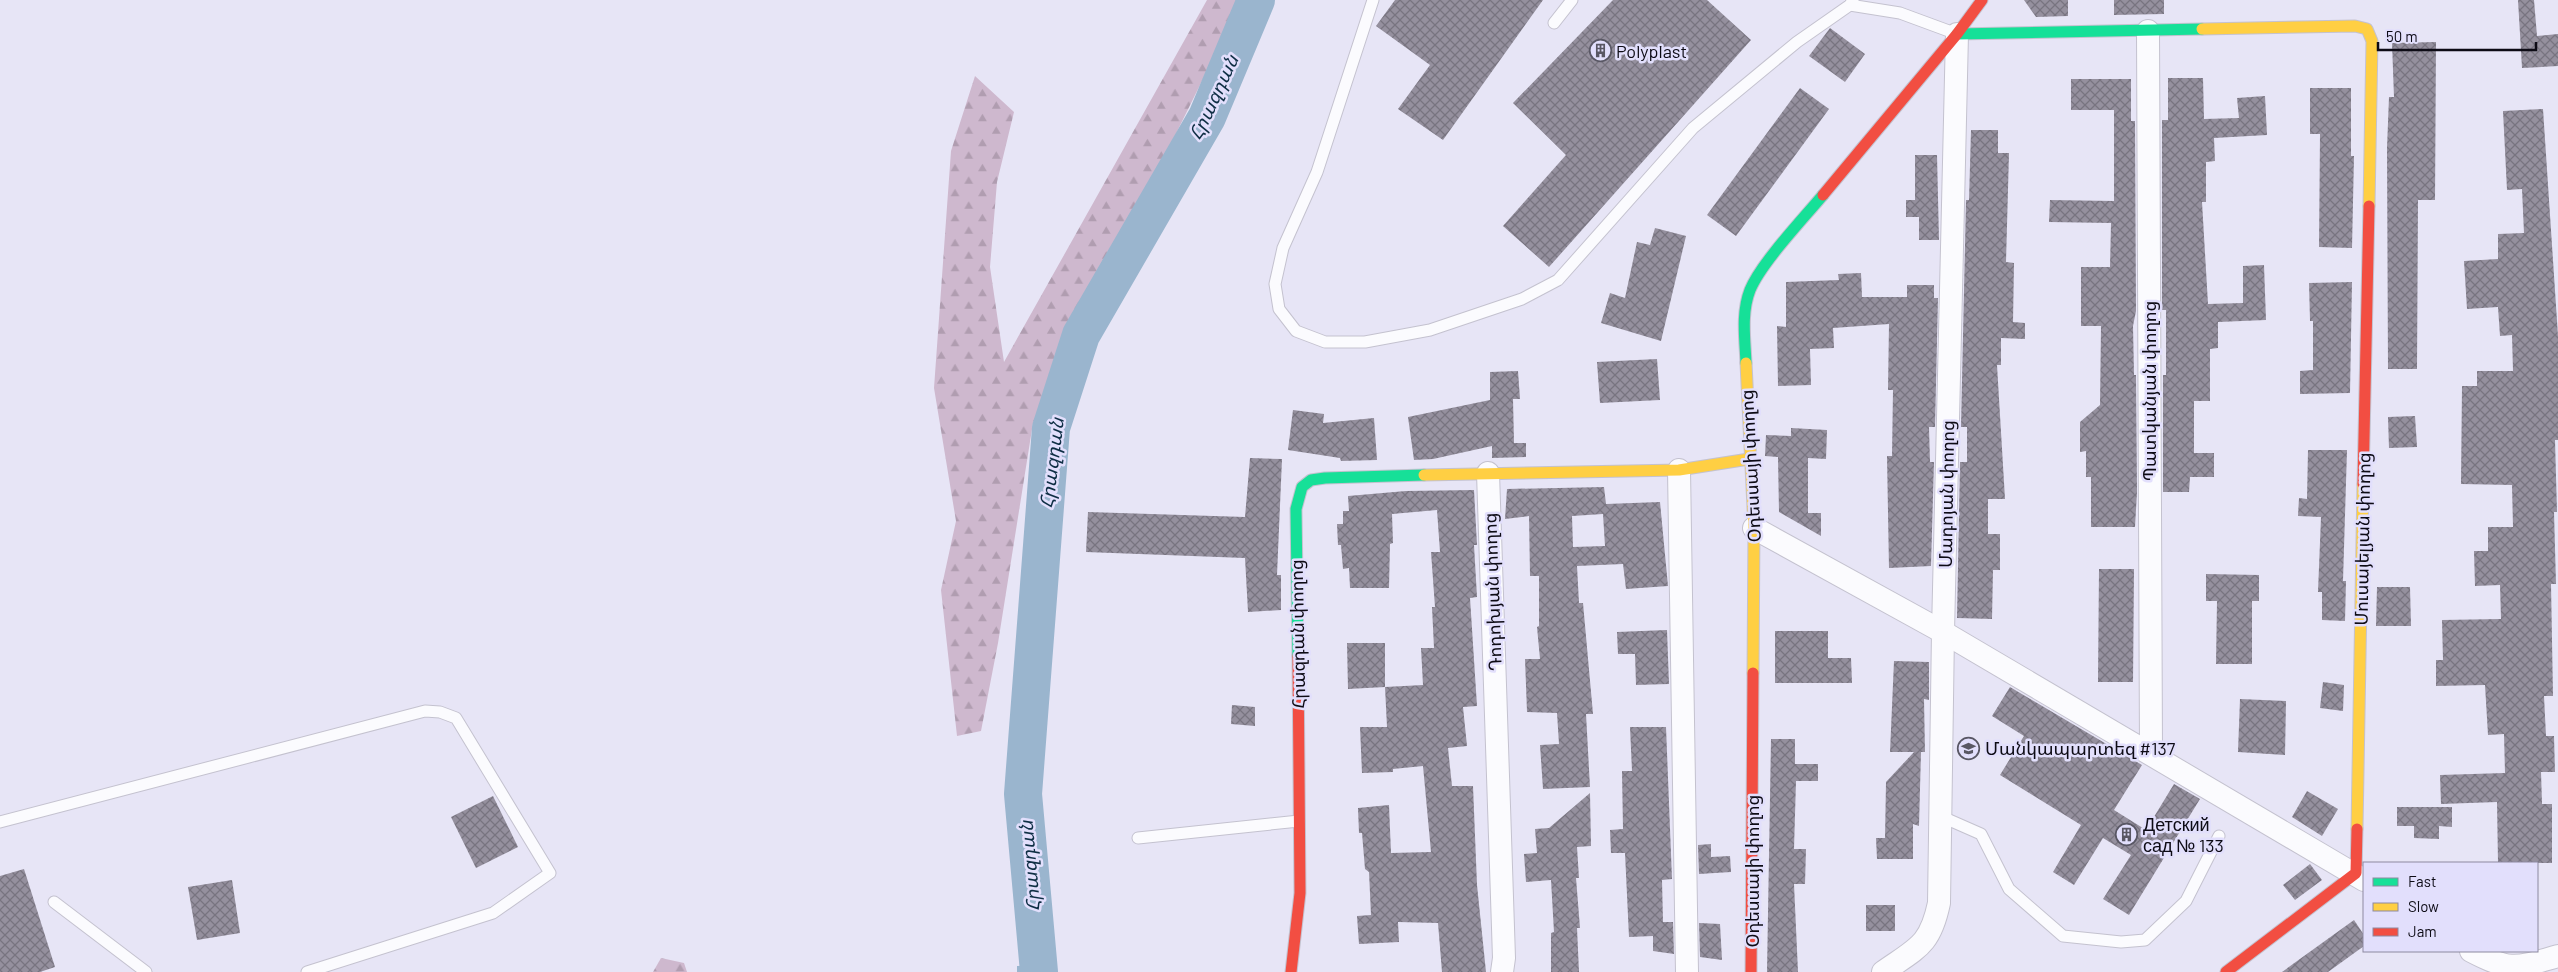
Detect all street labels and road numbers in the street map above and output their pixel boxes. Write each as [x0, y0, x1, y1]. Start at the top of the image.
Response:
street label: Պատկանյան փողոց [2138, 301, 2160, 481]
street label: Օդեսսայի փողոց [1735, 389, 1765, 543]
street label: Մադոյան փողոց [1934, 420, 1958, 568]
street label: Մուսայելյան փողոց [2349, 452, 2375, 626]
street label: Դոդոխյան փողոց [1478, 512, 1506, 672]
street label: Հրազդան փողոց [1285, 559, 1309, 709]
street label: Օդեսսայի փողոց [1741, 795, 1763, 947]

